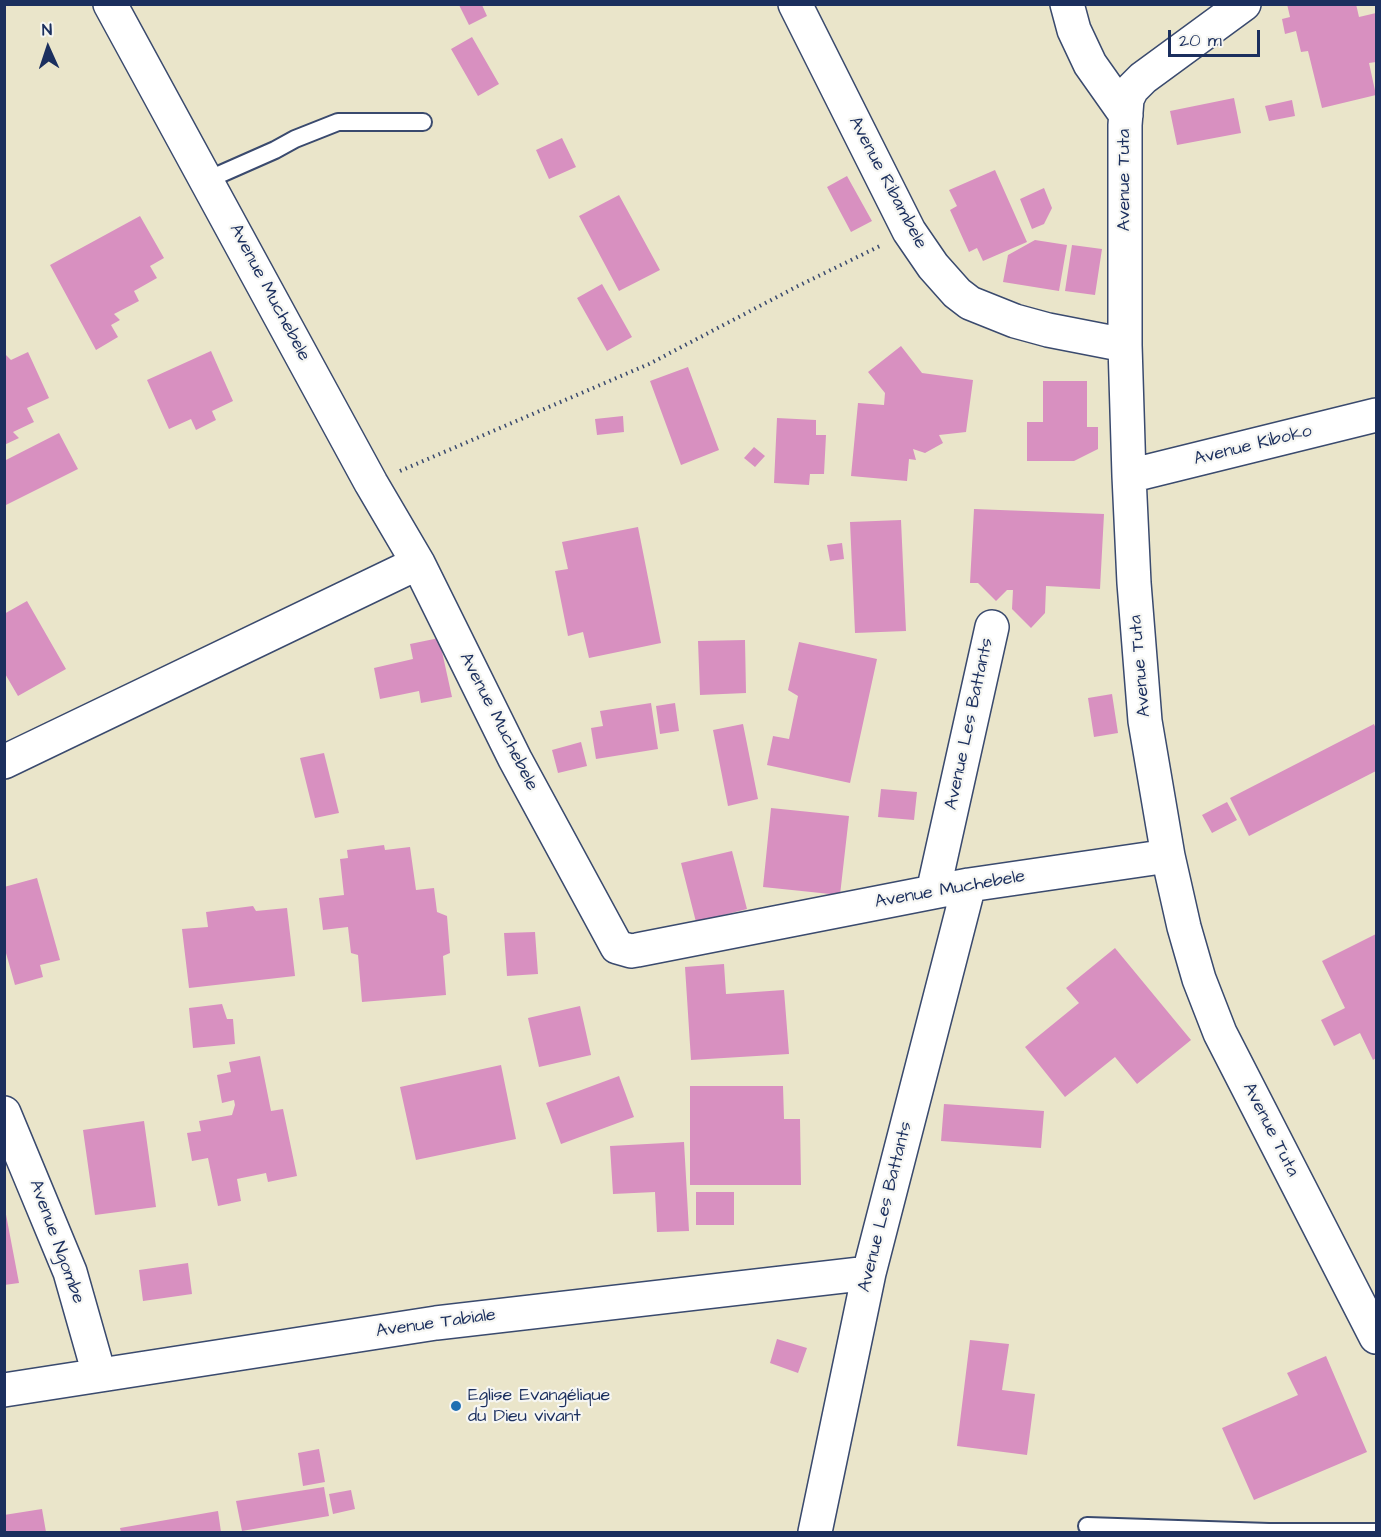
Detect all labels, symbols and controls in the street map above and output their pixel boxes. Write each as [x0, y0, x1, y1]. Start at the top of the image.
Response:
north arrow [18, 18, 78, 78]
scale bar [1171, 18, 1262, 56]
text: N [41, 19, 53, 41]
text: 20 m [1179, 28, 1222, 53]
street label: Avenue Ribambele [843, 113, 931, 253]
street label: Avenue Tuta [1114, 129, 1136, 231]
street label: Avenue Muchebele [224, 221, 314, 365]
street label: Avenue Kiboko [1192, 421, 1314, 471]
street label: Avenue Tuta [1126, 614, 1156, 718]
street label: Avenue Les Battants [941, 636, 999, 812]
street label: Avenue Muchebele [454, 649, 542, 795]
street label: Avenue Muchebele [873, 866, 1027, 914]
street label: Avenue Tuta [1237, 1079, 1303, 1181]
street label: Avenue Les Battants [854, 1119, 918, 1295]
street label: Avenue Ngombe [24, 1177, 88, 1307]
street label: Avenue Tabiale [375, 1305, 497, 1343]
place label: Eglise Evangélique du Dieu vivant [468, 1385, 610, 1428]
marker: Eglise Evangélique du Dieu vivant [449, 1399, 463, 1413]

